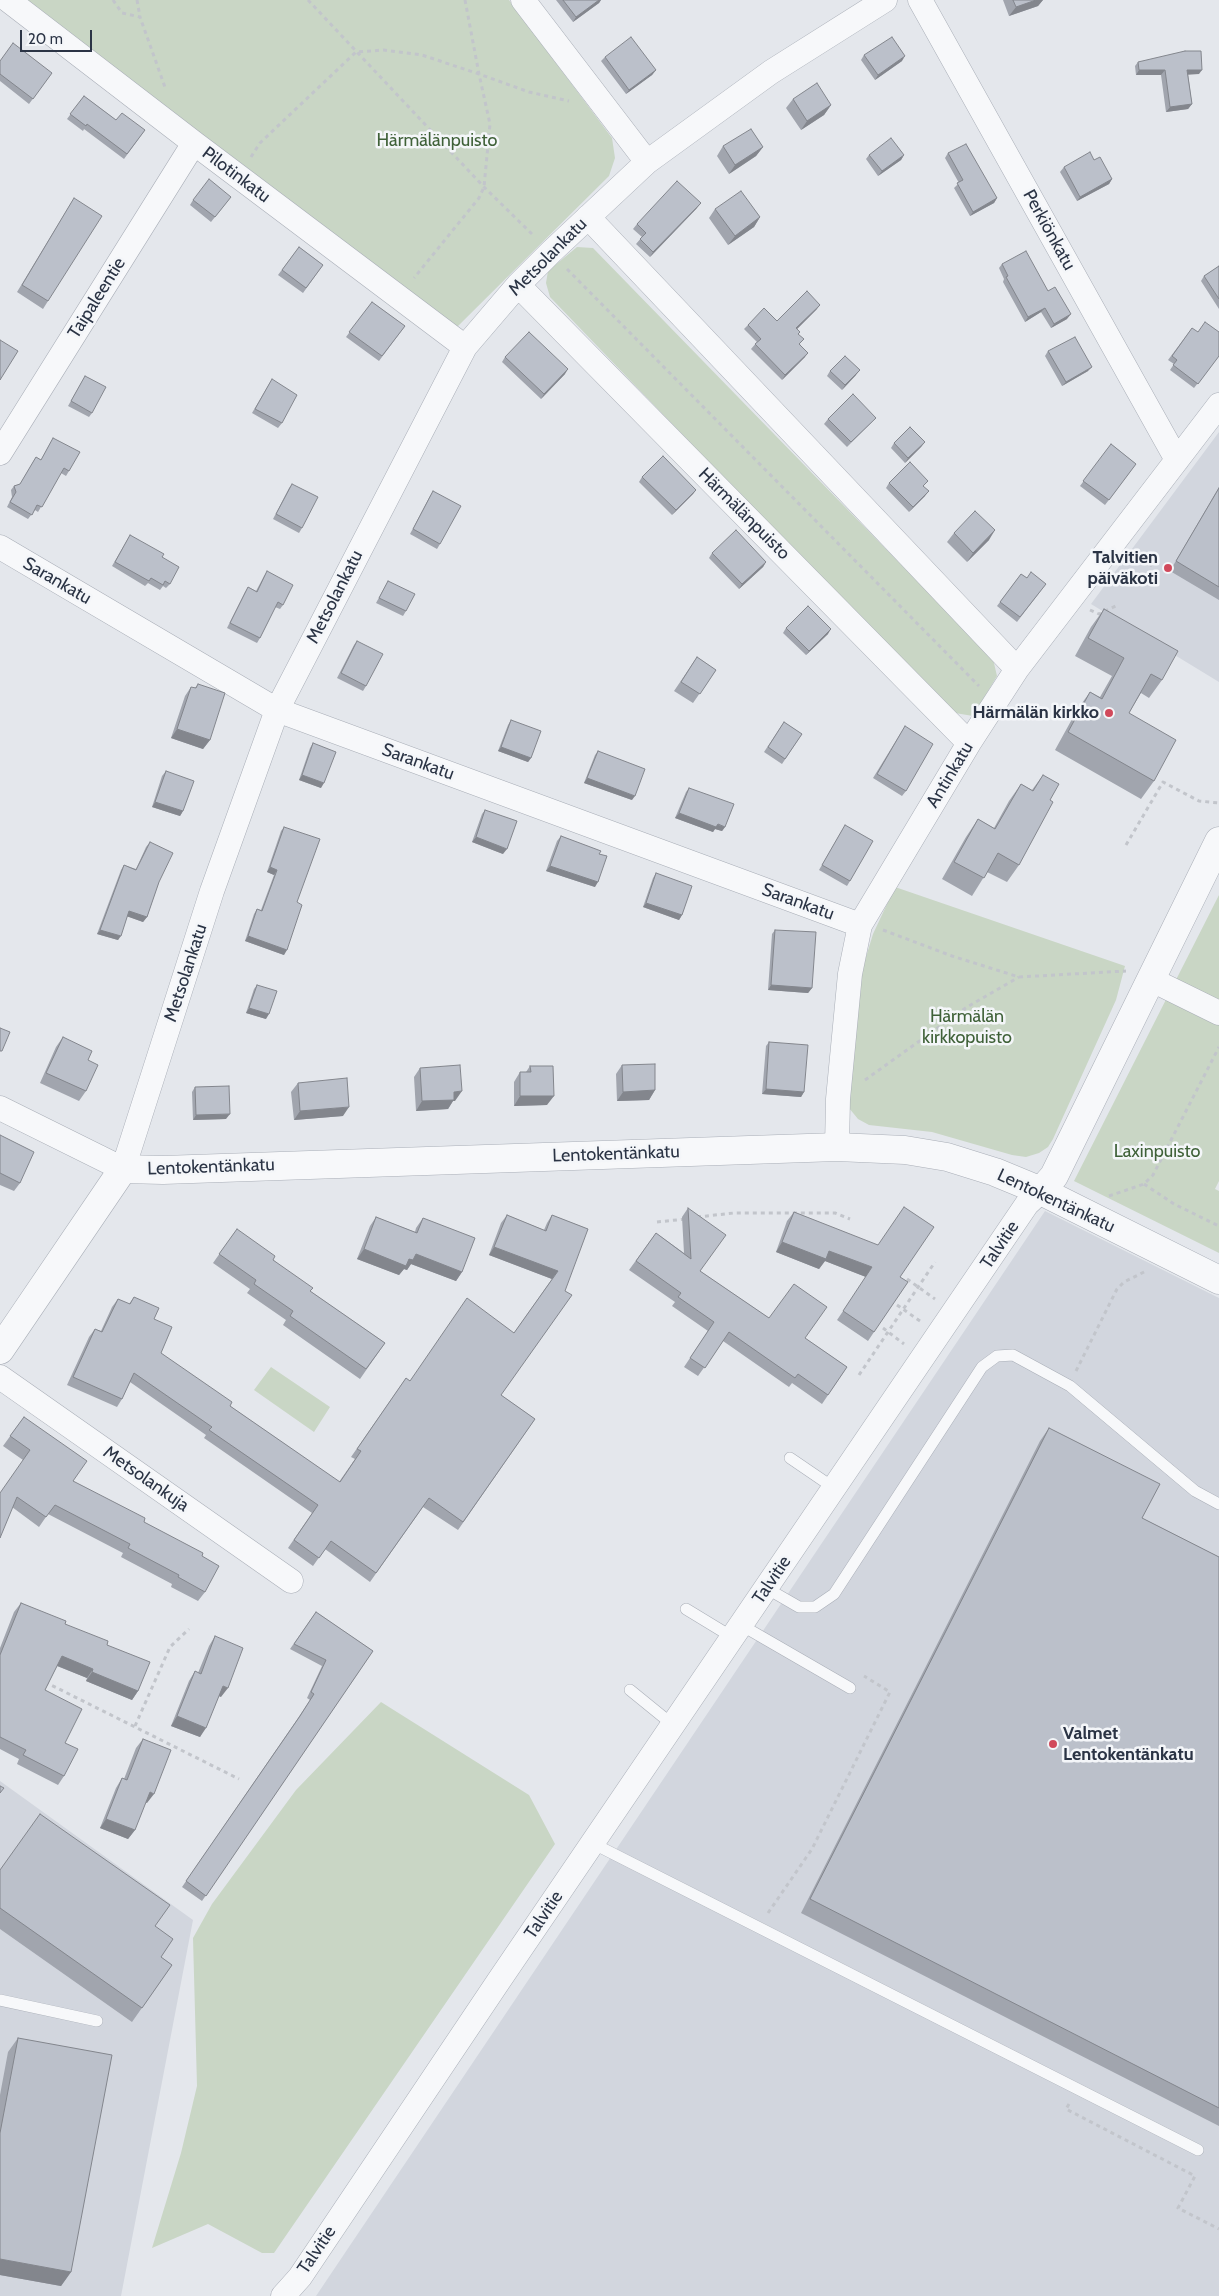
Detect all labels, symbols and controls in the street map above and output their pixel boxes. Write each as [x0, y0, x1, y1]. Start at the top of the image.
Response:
scale bar [22, 20, 95, 52]
text: 20 m [28, 30, 63, 48]
park label: Härmälänpuisto [377, 130, 497, 152]
street label: Pilotinkatu [198, 142, 274, 208]
street label: Perkiönkatu [1018, 186, 1080, 274]
street label: Metsolankatu [504, 213, 592, 301]
street label: Taipaleentie [64, 254, 130, 342]
street label: Härmälänpuisto [694, 464, 794, 564]
street label: Metsolankatu [302, 547, 368, 647]
place label: Talvitien päiväkoti [1088, 547, 1158, 590]
street label: Sarankatu [19, 553, 95, 609]
marker: Talvitien päiväkoti [1162, 562, 1174, 574]
place label: Härmälän kirkko [973, 702, 1099, 724]
marker: Härmälän kirkko [1103, 707, 1115, 719]
street label: Antinkatu [922, 738, 978, 812]
street label: Sarankatu [379, 739, 457, 785]
street label: Sarankatu [759, 879, 837, 925]
street label: Metsolankatu [160, 921, 212, 1025]
park label: Härmälän kirkkopuisto [922, 1006, 1012, 1048]
street label: Lentokentänkatu [552, 1141, 680, 1167]
park label: Laxinpuisto [1114, 1141, 1200, 1163]
street label: Lentokentänkatu [147, 1154, 275, 1180]
street label: Lentokentänkatu [994, 1164, 1118, 1238]
street label: Talvitie [976, 1217, 1024, 1273]
street label: Metsolankuja [99, 1441, 193, 1517]
street label: Talvitie [748, 1552, 796, 1608]
place label: Valmet Lentokentänkatu [1063, 1723, 1194, 1766]
marker: Valmet Lentokentänkatu [1047, 1738, 1059, 1750]
street label: Talvitie [520, 1887, 568, 1943]
street label: Talvitie [293, 2222, 341, 2278]

